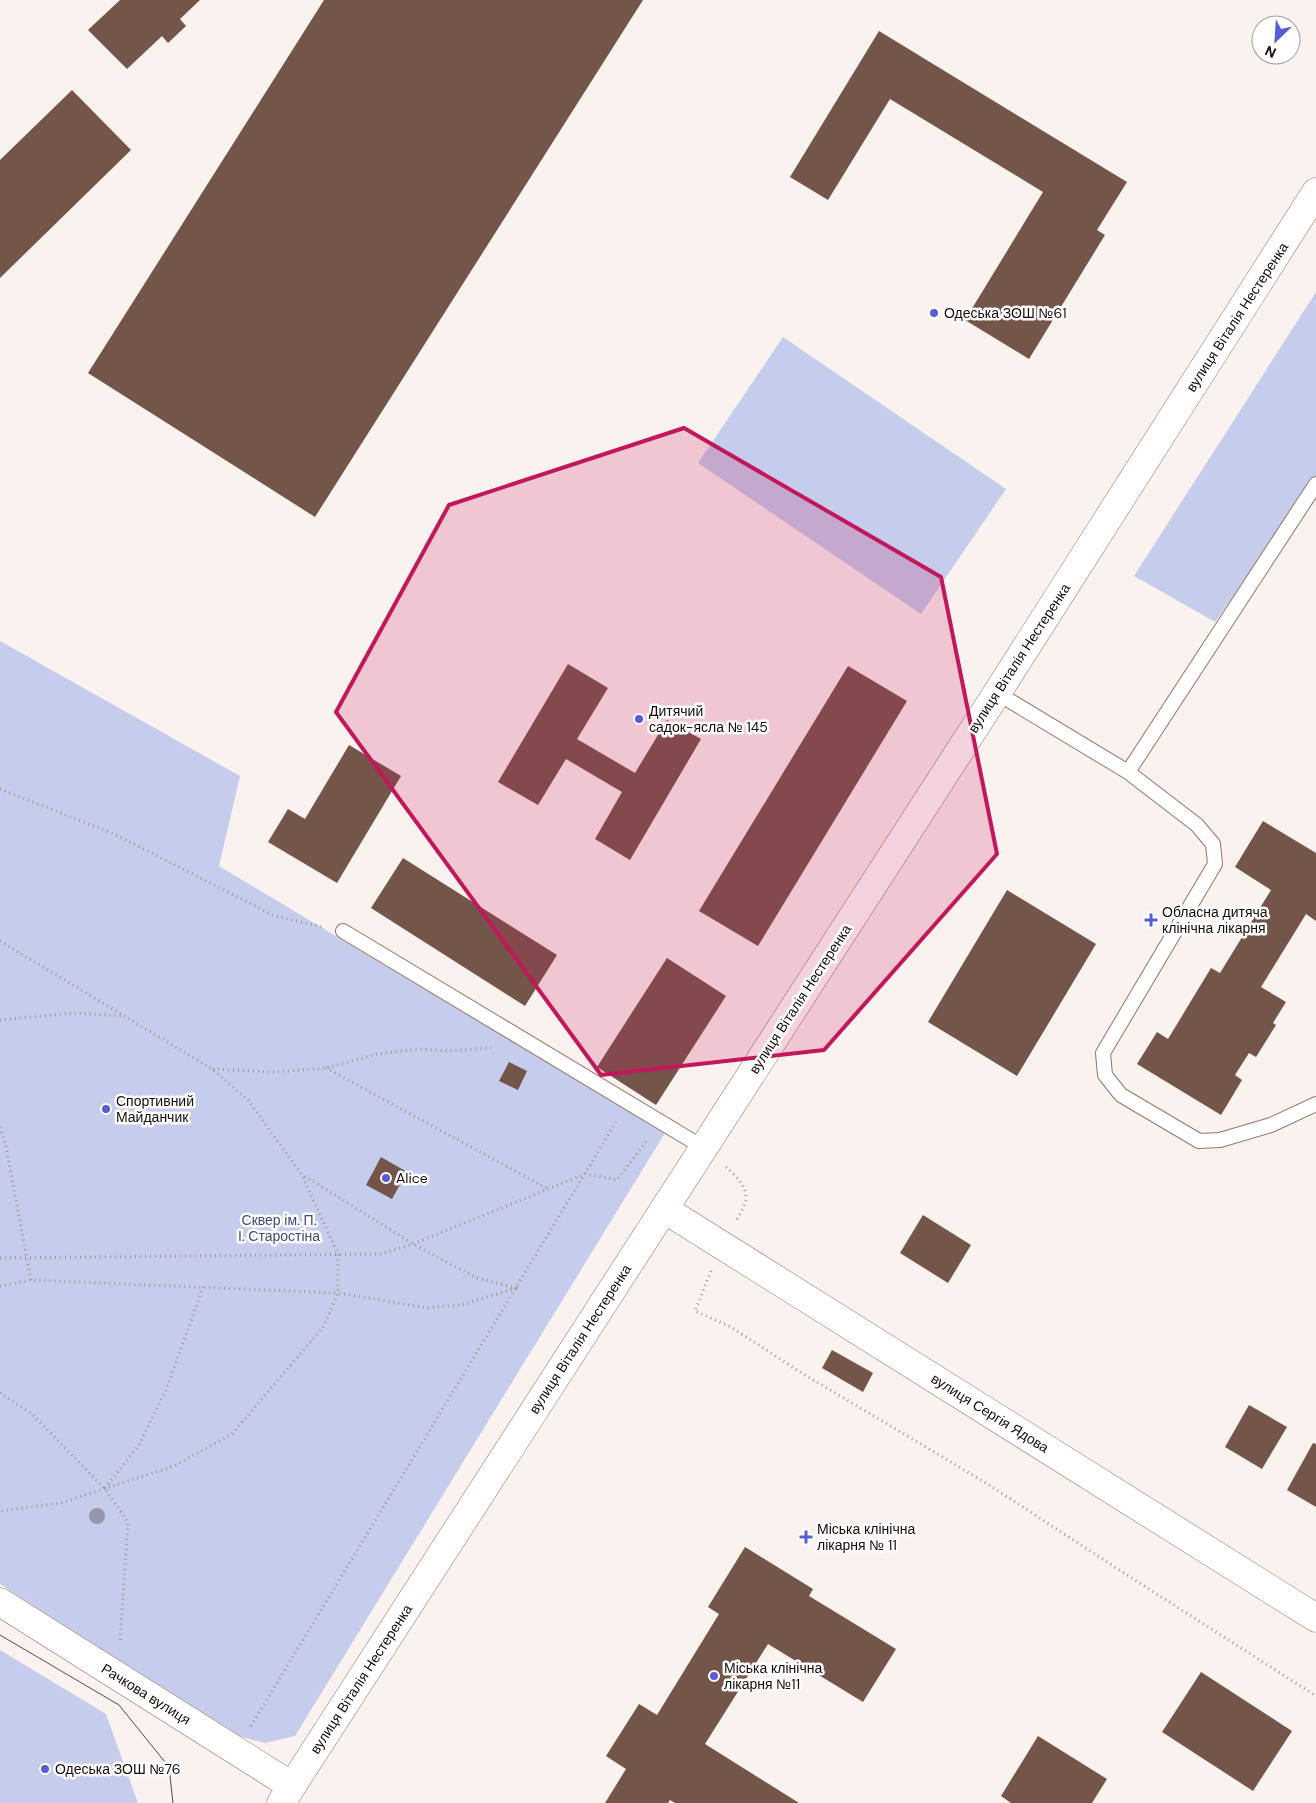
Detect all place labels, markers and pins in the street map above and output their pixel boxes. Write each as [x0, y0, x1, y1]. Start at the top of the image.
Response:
place label: Одеська ЗОШ №61 [944, 304, 1067, 322]
marker: Одеська ЗОШ №61 [928, 307, 940, 319]
place label: Дитячий садок-ясла № 145 [649, 702, 768, 736]
marker: Дитячий садок-ясла № 145 [633, 713, 645, 725]
place label: Обласна дитяча клінічна лікарня [1162, 903, 1268, 937]
marker: Обласна дитяча клінічна лікарня [1144, 913, 1158, 927]
place label: Спортивний Майданчик [116, 1092, 194, 1126]
marker: Спортивний Майданчик [100, 1103, 112, 1115]
place label: Alice [396, 1169, 428, 1187]
marker: Alice [380, 1172, 392, 1184]
place label: Міська клінічна лікарня № 11 [817, 1520, 915, 1554]
marker: Міська клінічна лікарня № 11 [799, 1530, 813, 1544]
place label: Міська клінічна лікарня №11 [724, 1659, 822, 1693]
marker: Міська клінічна лікарня №11 [708, 1670, 720, 1682]
place label: Одеська ЗОШ №76 [55, 1760, 180, 1778]
marker: Одеська ЗОШ №76 [39, 1763, 51, 1775]

